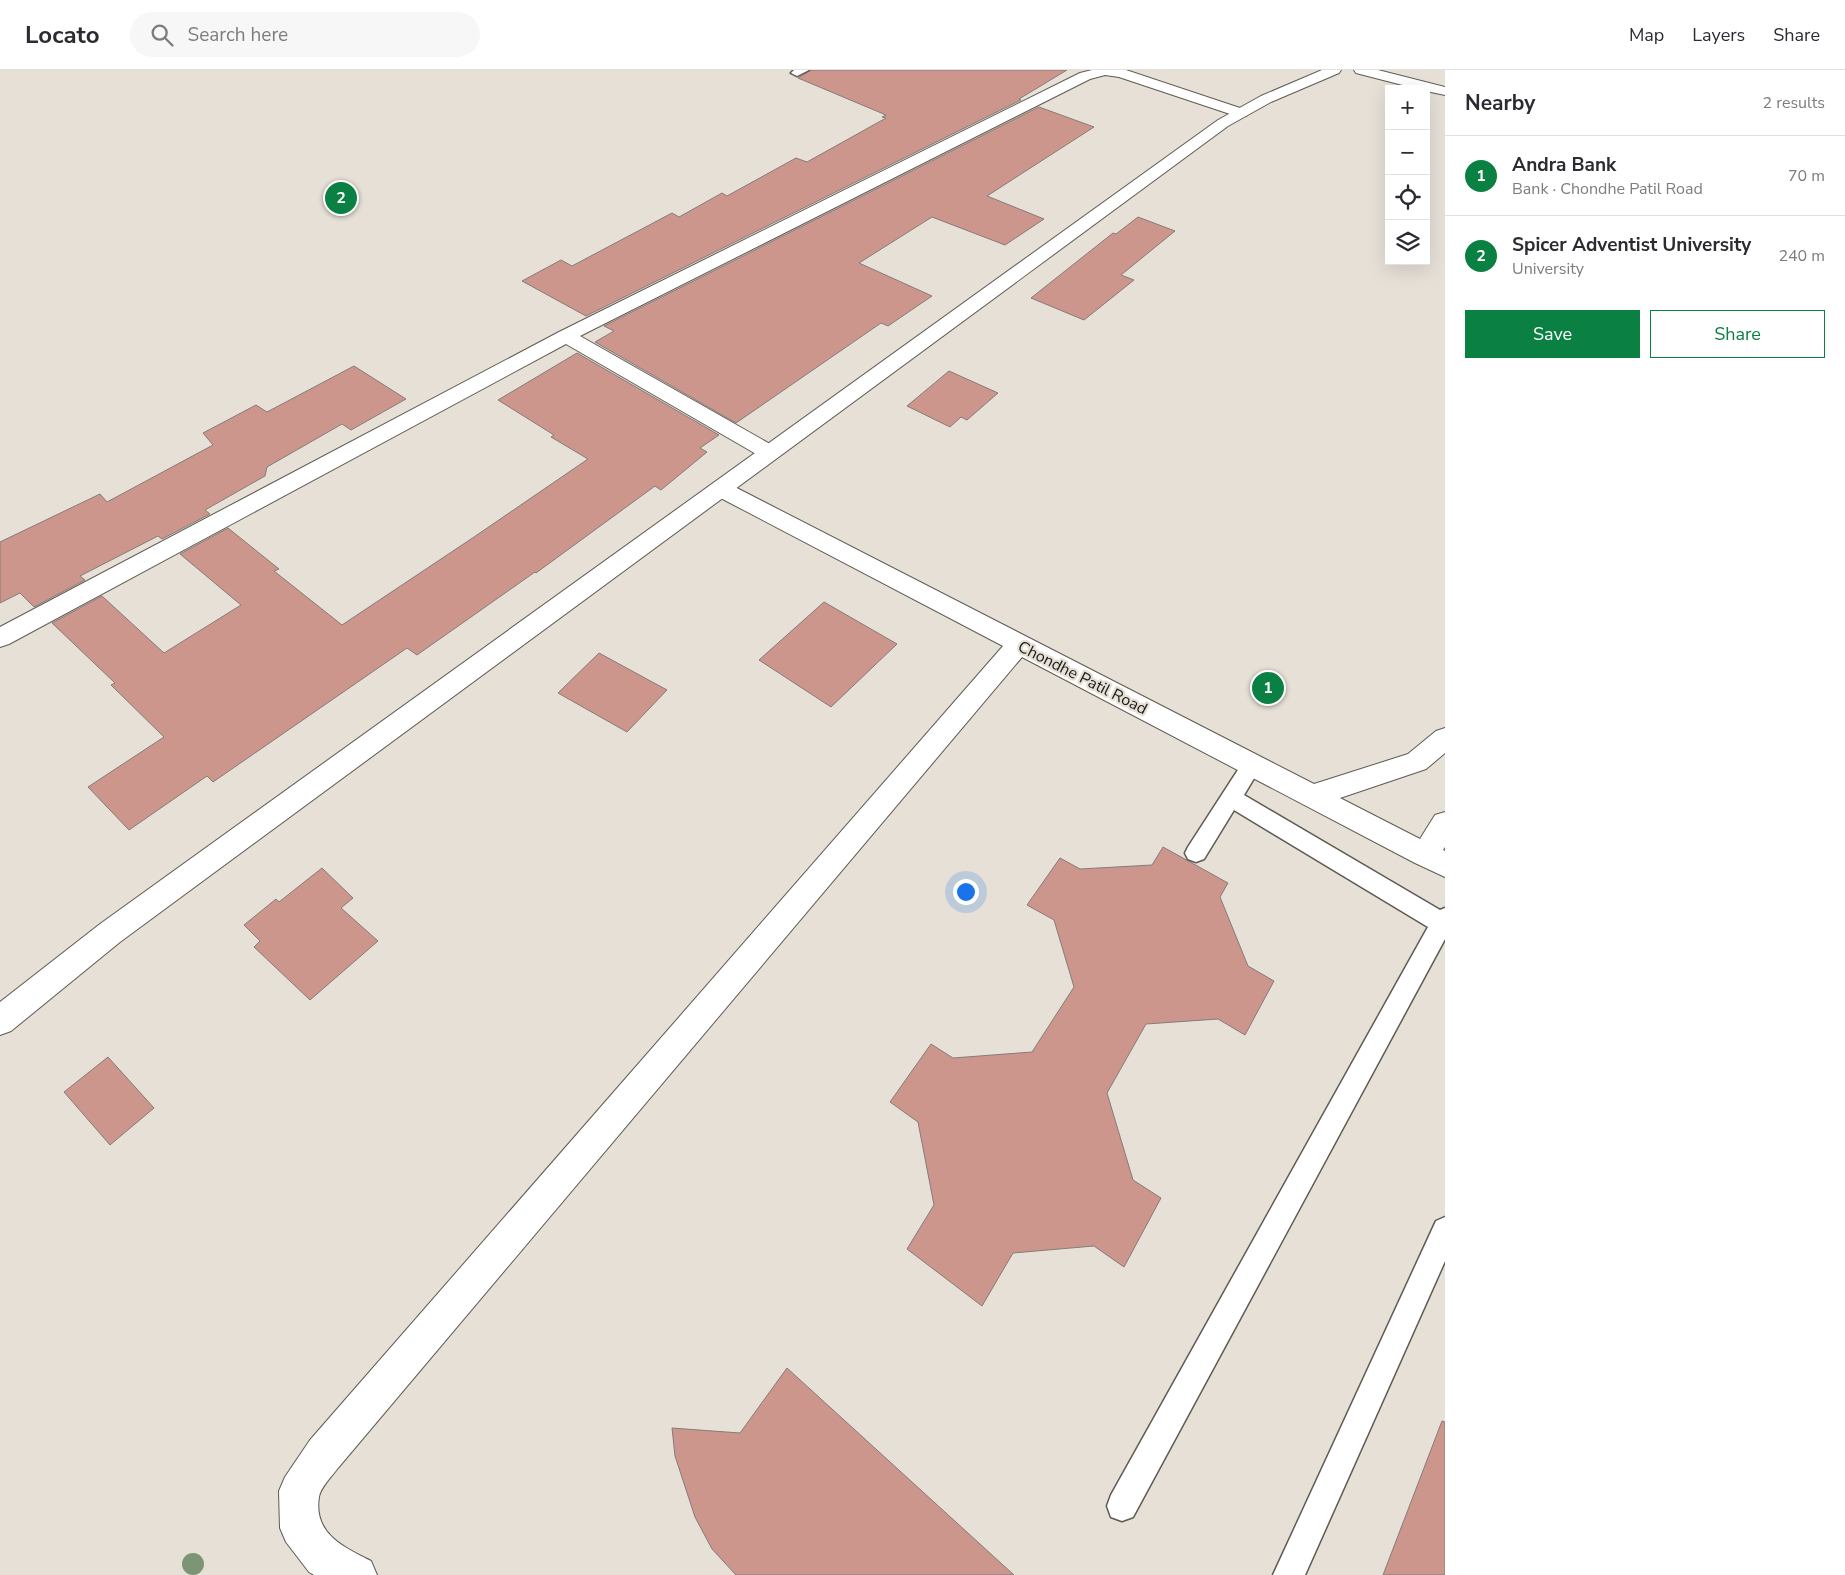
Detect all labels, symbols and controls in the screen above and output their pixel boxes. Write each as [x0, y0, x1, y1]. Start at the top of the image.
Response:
search box [130, 12, 480, 57]
text: Locato [25, 19, 100, 51]
icon: search [148, 21, 176, 49]
text: Search here [188, 22, 288, 48]
text: Map [1629, 23, 1664, 47]
text: Layers [1692, 23, 1745, 47]
text: Share [1773, 23, 1820, 47]
map controls [1385, 85, 1430, 265]
button: + [1385, 85, 1430, 130]
text: Nearby [1465, 89, 1535, 117]
text: 2 results [1763, 92, 1825, 114]
button: − [1385, 130, 1430, 175]
text: Andra Bank [1512, 152, 1616, 178]
text: 1 [1476, 165, 1486, 187]
text: 70 m [1788, 165, 1825, 187]
button: locate [1385, 175, 1430, 220]
text: Bank · Chondhe Patil Road [1512, 178, 1703, 200]
pin: 2 [325, 179, 357, 217]
button: layers [1385, 220, 1430, 265]
text: Spicer Adventist University [1512, 232, 1751, 258]
text: 2 [1476, 245, 1486, 267]
text: 240 m [1778, 245, 1825, 267]
text: University [1512, 258, 1584, 280]
button: Save [1465, 310, 1640, 358]
button: Share [1650, 310, 1825, 358]
street label: Chondhe Patil Road [1014, 636, 1151, 720]
pin: 1 [1252, 669, 1284, 707]
your location [953, 879, 979, 905]

